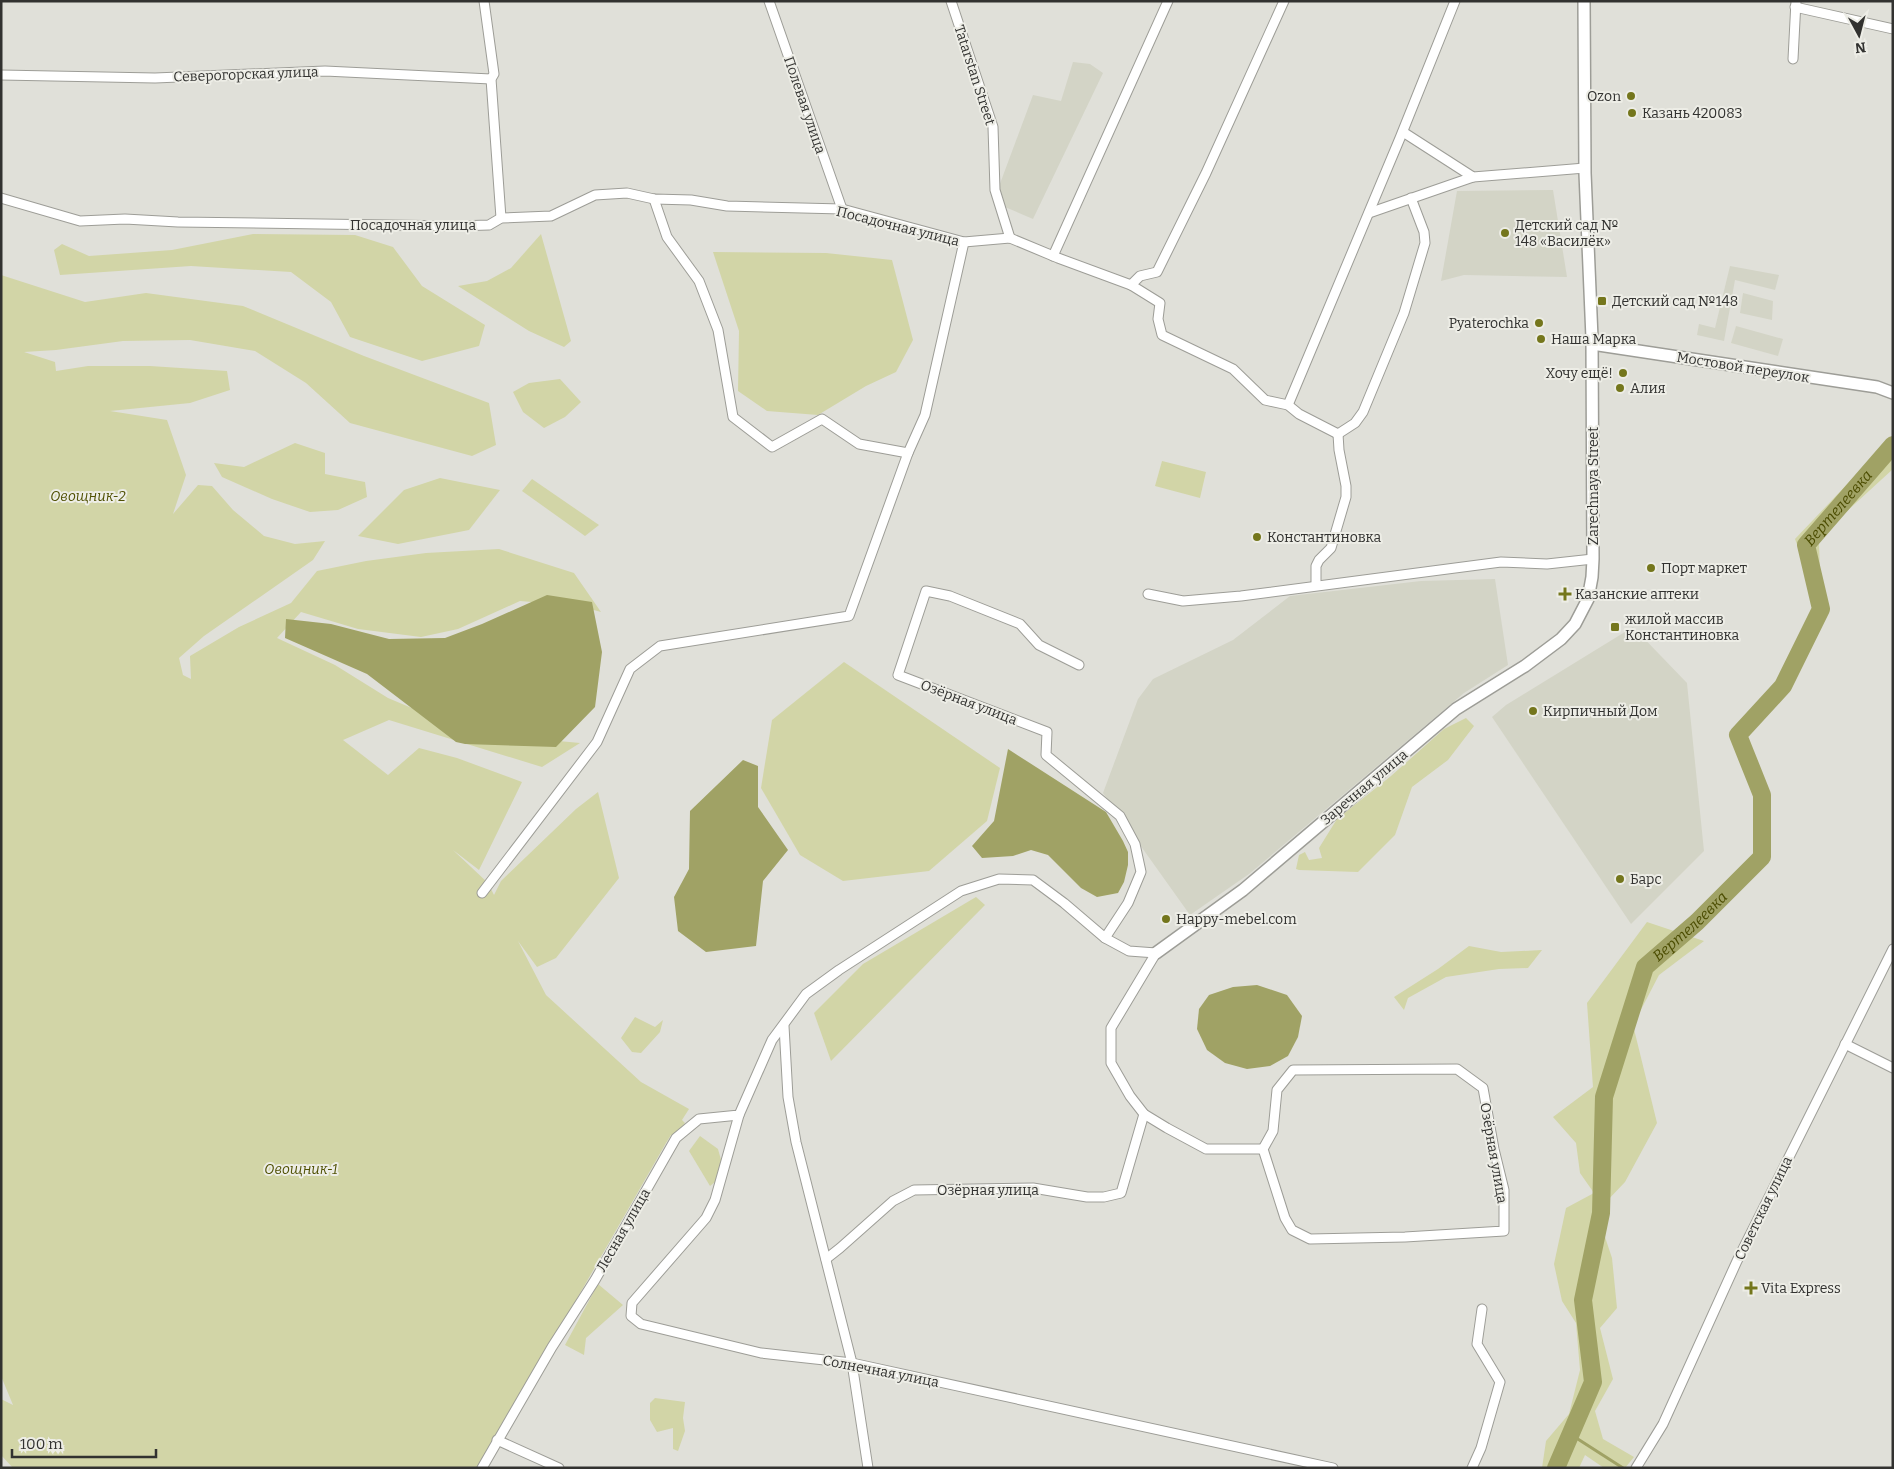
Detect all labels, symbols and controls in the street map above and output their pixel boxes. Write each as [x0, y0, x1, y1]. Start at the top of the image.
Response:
north arrow [1834, 10, 1884, 60]
street label: Tatarstan Street [950, 23, 999, 127]
text: N [1854, 38, 1867, 57]
street label: Полевая улица [780, 54, 829, 156]
street label: Северогорская улица [173, 63, 319, 86]
place label: Ozon [1587, 88, 1621, 105]
marker: Ozon [1625, 90, 1637, 102]
place label: Казань 420083 [1642, 105, 1742, 122]
marker: Казань 420083 [1626, 107, 1638, 119]
street label: Посадочная улица [835, 203, 961, 250]
street label: Посадочная улица [350, 217, 476, 234]
place label: Детский сад № 148 «Василёк» [1515, 217, 1619, 250]
marker: Детский сад № 148 «Василёк» [1499, 227, 1511, 239]
place label: Детский сад №148 [1612, 293, 1738, 310]
marker: Детский сад №148 [1596, 295, 1608, 307]
place label: Pyaterochka [1449, 315, 1529, 332]
marker: Pyaterochka [1533, 317, 1545, 329]
place label: Наша Марка [1551, 331, 1637, 348]
marker: Наша Марка [1535, 333, 1547, 345]
street label: Мостовой переулок [1675, 349, 1811, 387]
place label: Хочу ещё! [1546, 365, 1613, 382]
marker: Хочу ещё! [1617, 367, 1629, 379]
place label: Алия [1630, 380, 1666, 397]
marker: Алия [1614, 382, 1626, 394]
street label: Zarechnaya Street [1585, 427, 1602, 545]
water label: Вертелеевка [1800, 466, 1876, 550]
park label: Овощник-2 [50, 488, 126, 505]
place label: Константиновка [1267, 529, 1381, 546]
marker: Константиновка [1251, 531, 1263, 543]
place label: Порт маркет [1661, 560, 1747, 577]
marker: Порт маркет [1645, 562, 1657, 574]
place label: Казанские аптеки [1575, 586, 1699, 603]
marker: Казанские аптеки [1559, 588, 1571, 600]
place label: жилой массив Константиновка [1625, 611, 1739, 644]
marker: жилой массив Константиновка [1609, 621, 1621, 633]
street label: Озёрная улица [918, 676, 1020, 729]
place label: Кирпичный Дом [1543, 703, 1658, 720]
marker: Кирпичный Дом [1527, 705, 1539, 717]
street label: Заречная улица [1317, 746, 1411, 829]
place label: Барс [1630, 871, 1662, 888]
marker: Барс [1614, 873, 1626, 885]
water label: Вертелеевка [1649, 888, 1731, 965]
place label: Happy-mebel.com [1176, 911, 1297, 928]
marker: Happy-mebel.com [1160, 913, 1172, 925]
street label: Озёрная улица [1476, 1101, 1511, 1205]
street label: Советская улица [1731, 1153, 1796, 1263]
park label: Овощник-1 [264, 1161, 338, 1178]
street label: Озёрная улица [937, 1182, 1039, 1199]
street label: Лесная улица [593, 1185, 654, 1275]
place label: Vita Express [1761, 1280, 1841, 1297]
marker: Vita Express [1745, 1282, 1757, 1294]
street label: Солнечная улица [821, 1352, 941, 1391]
scale bar [12, 1426, 156, 1458]
text: 100 m [20, 1435, 63, 1453]

